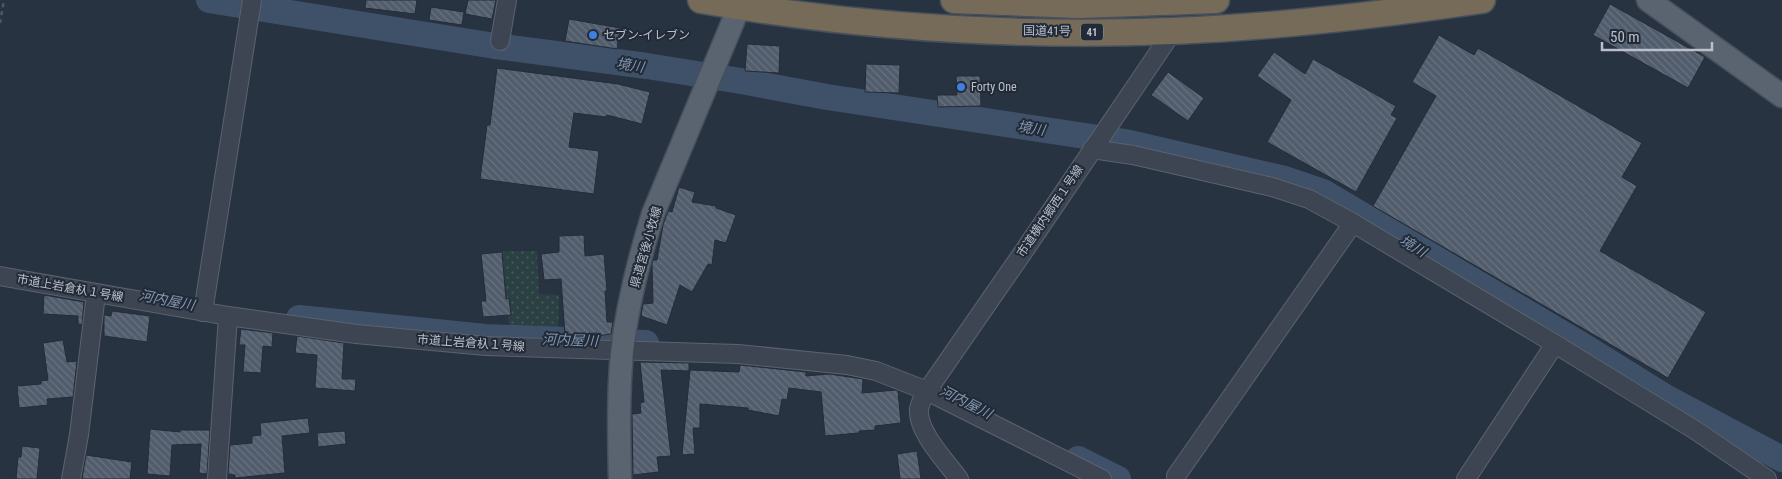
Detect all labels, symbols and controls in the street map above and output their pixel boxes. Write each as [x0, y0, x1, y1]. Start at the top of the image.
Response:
scale bar [1602, 20, 1712, 52]
street label: 国道41号 [1023, 24, 1071, 38]
road number: 41 [1081, 24, 1103, 41]
place label: セブン-イレブン [603, 28, 690, 42]
text: 50 m [1610, 28, 1640, 46]
marker: セブン-イレブン [587, 29, 599, 41]
water label: 境川 [615, 55, 647, 75]
place label: Forty One [971, 80, 1017, 94]
marker: Forty One [955, 81, 967, 93]
water label: 境川 [1016, 118, 1048, 138]
street label: 市道横内郷西１号線 [1014, 162, 1086, 260]
street label: 県道宮後小牧線 [628, 205, 664, 289]
water label: 境川 [1397, 232, 1431, 261]
street label: 市道上岩倉杁１号線 [16, 272, 124, 304]
water label: 河内屋川 [138, 287, 198, 314]
water label: 河内屋川 [542, 331, 600, 349]
street label: 市道上岩倉杁１号線 [417, 332, 525, 354]
water label: 河内屋川 [937, 382, 996, 423]

